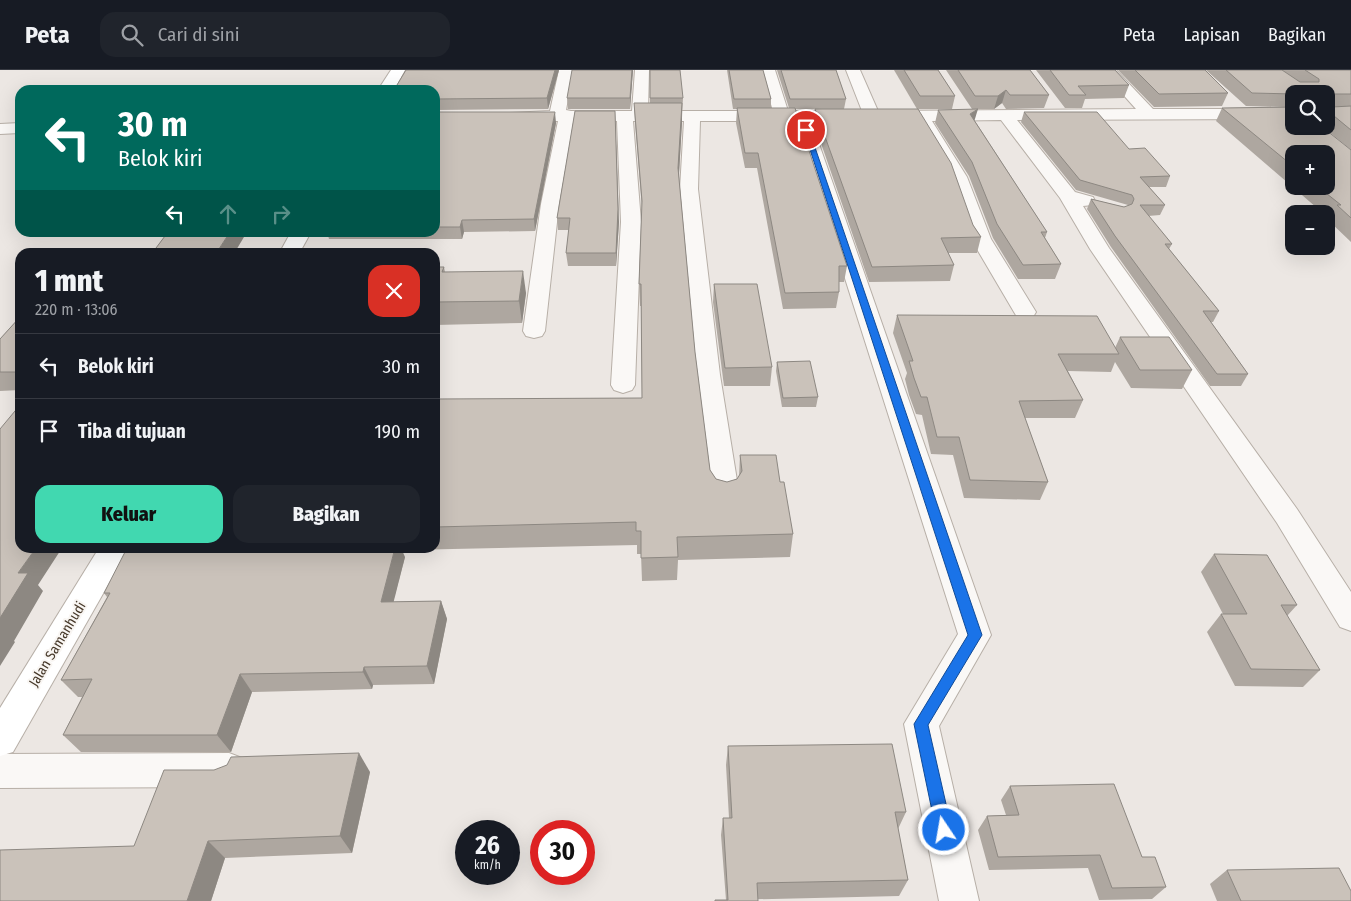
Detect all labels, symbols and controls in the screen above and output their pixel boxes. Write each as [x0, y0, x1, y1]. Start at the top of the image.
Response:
search box [100, 12, 450, 57]
text: Peta [25, 21, 70, 49]
icon: search [118, 21, 146, 49]
text: Cari di sini [158, 23, 239, 46]
text: Peta [1123, 24, 1155, 46]
text: Lapisan [1183, 24, 1240, 46]
text: Bagikan [1268, 24, 1326, 46]
map controls [1285, 85, 1335, 255]
button: search [1285, 85, 1335, 135]
text: 30 m [118, 103, 188, 145]
icon: left [35, 105, 100, 170]
pin [785, 109, 827, 151]
icon: arrive [792, 116, 820, 144]
text: Belok kiri [118, 145, 203, 172]
button: + [1285, 145, 1335, 195]
icon: left [161, 200, 189, 228]
icon: ahead [214, 200, 242, 228]
icon: right [267, 200, 295, 228]
button: − [1285, 205, 1335, 255]
text: 1 mnt [35, 263, 103, 299]
button: close [368, 265, 420, 317]
text: 220 m · 13:06 [35, 300, 118, 319]
icon: left [35, 352, 63, 380]
text: Belok kiri [78, 355, 154, 378]
text: 30 m [382, 355, 420, 378]
icon: arrive [35, 417, 63, 445]
text: Tiba di tujuan [78, 420, 186, 443]
text: 190 m [374, 420, 420, 443]
button: Keluar [35, 485, 223, 543]
button: Bagikan [233, 485, 420, 543]
street label: Jalan Samanhudi [25, 599, 90, 690]
position arrow [917, 803, 969, 855]
speed limit sign: 30 [530, 820, 595, 885]
text: 26 [475, 831, 500, 861]
text: km/h [474, 858, 501, 872]

